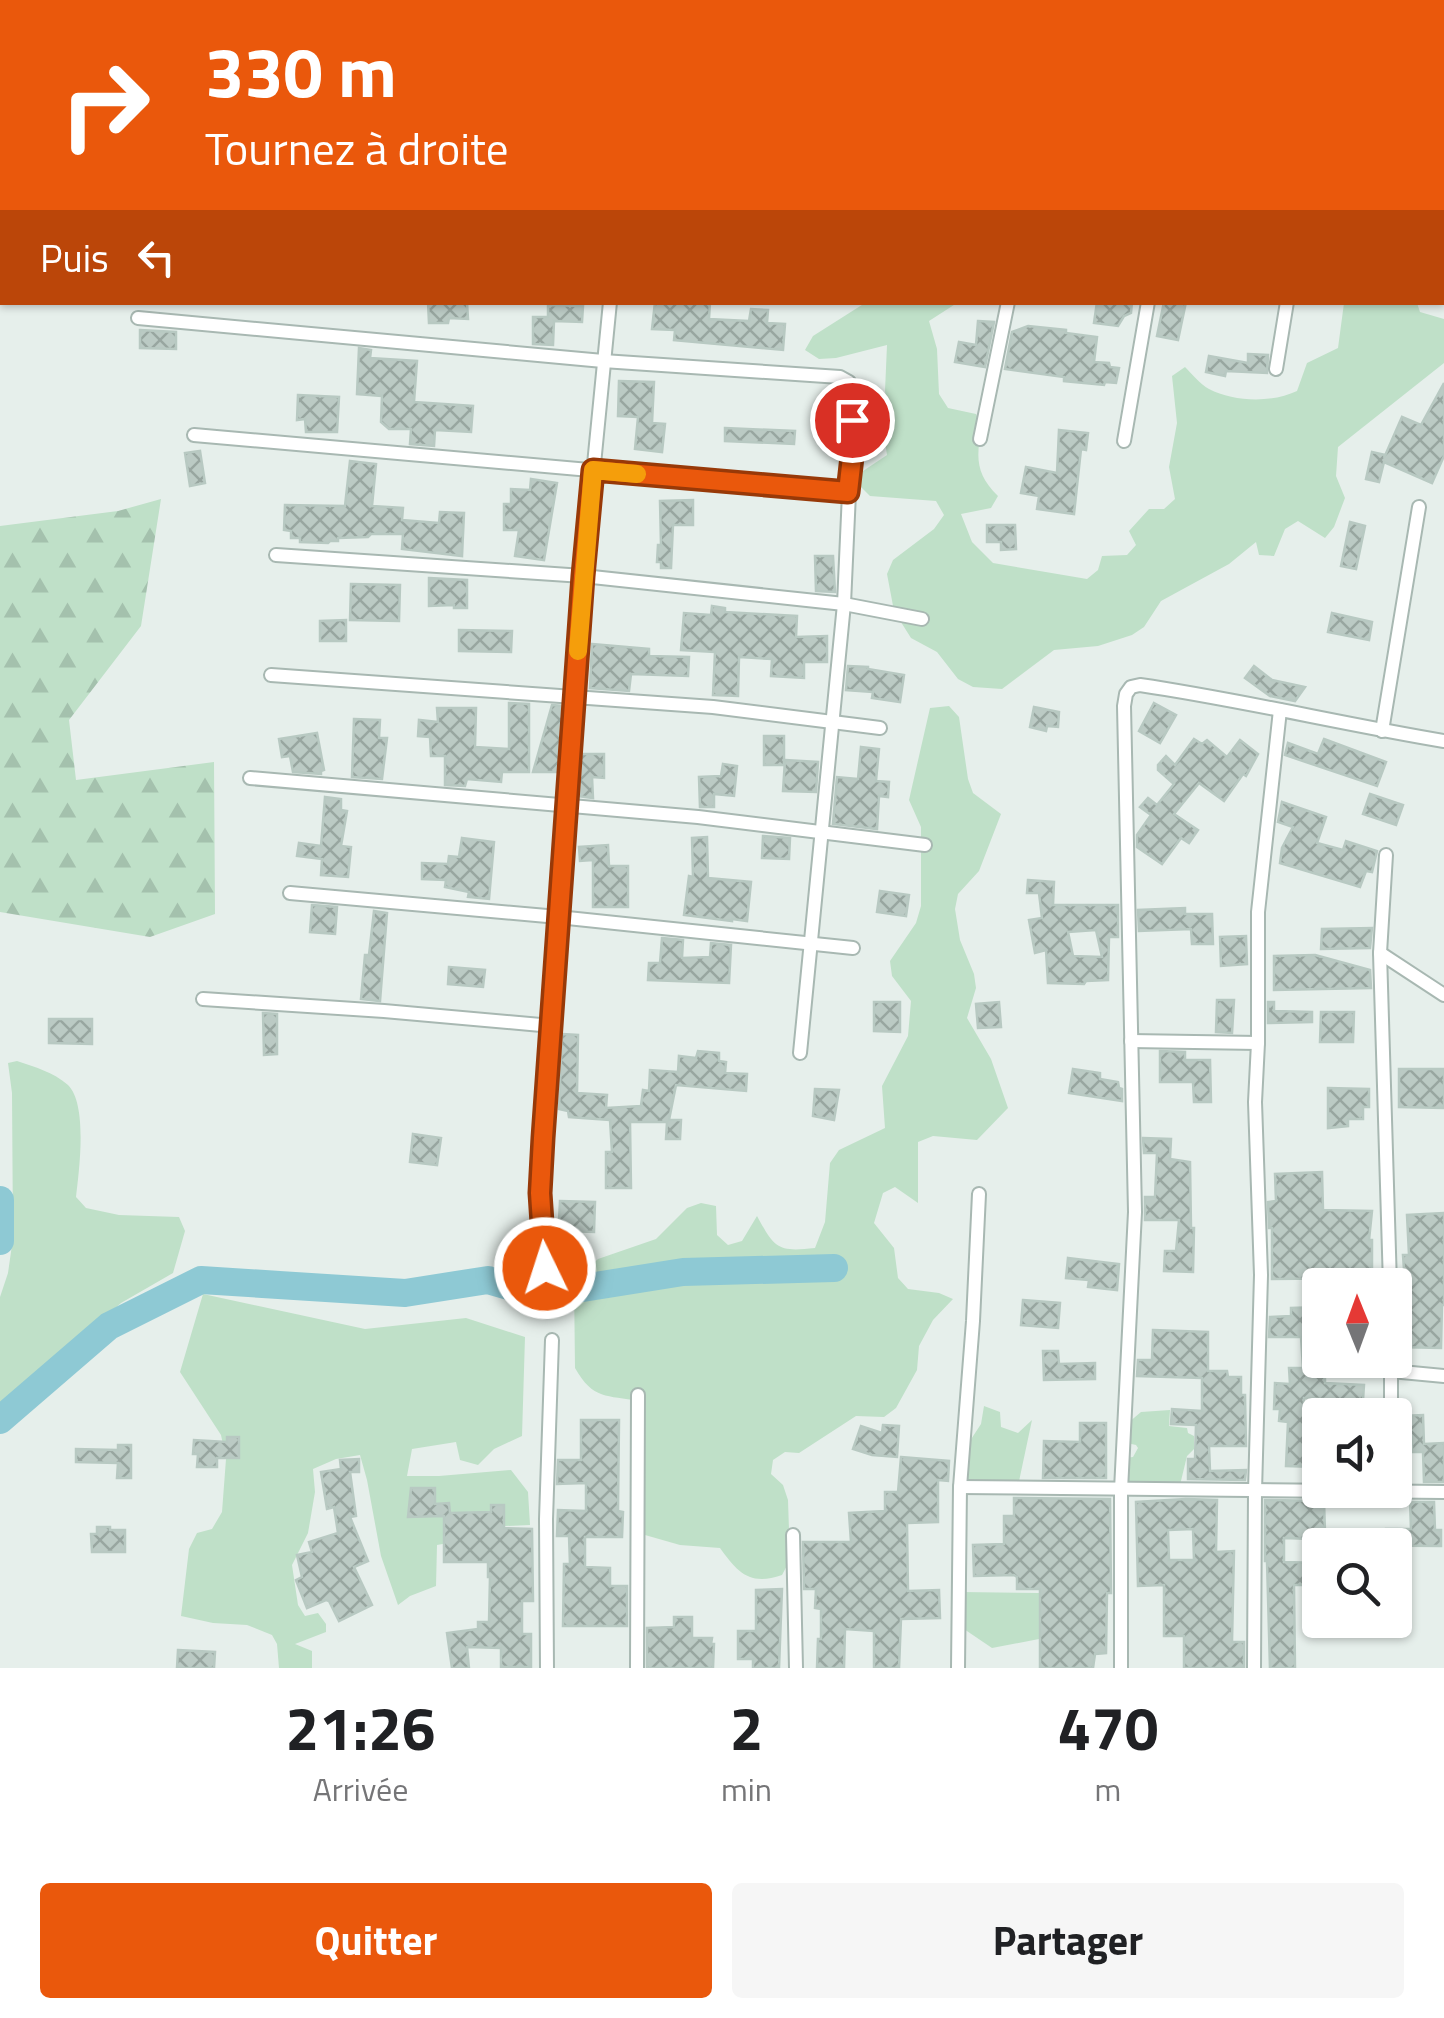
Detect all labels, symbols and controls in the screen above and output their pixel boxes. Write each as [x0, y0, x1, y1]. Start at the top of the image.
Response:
text: 330 m [205, 18, 397, 124]
icon: right [40, 40, 170, 170]
text: Tournez à droite [205, 114, 509, 182]
text: Puis [40, 229, 109, 287]
icon: left [129, 230, 184, 285]
pin [810, 378, 895, 463]
icon: arrive [825, 393, 880, 448]
position arrow [493, 1216, 597, 1320]
north arrow [1302, 1268, 1412, 1378]
map controls [1302, 1268, 1412, 1638]
button: sound [1302, 1398, 1412, 1508]
button: search [1302, 1528, 1412, 1638]
text: 21:26 [286, 1682, 435, 1773]
text: 2 [730, 1682, 763, 1773]
text: 470 [1058, 1682, 1158, 1773]
text: Arrivée [313, 1765, 408, 1813]
text: min [721, 1765, 772, 1813]
text: m [1095, 1765, 1121, 1813]
button: Quitter [40, 1883, 712, 1998]
button: Partager [732, 1883, 1404, 1998]

